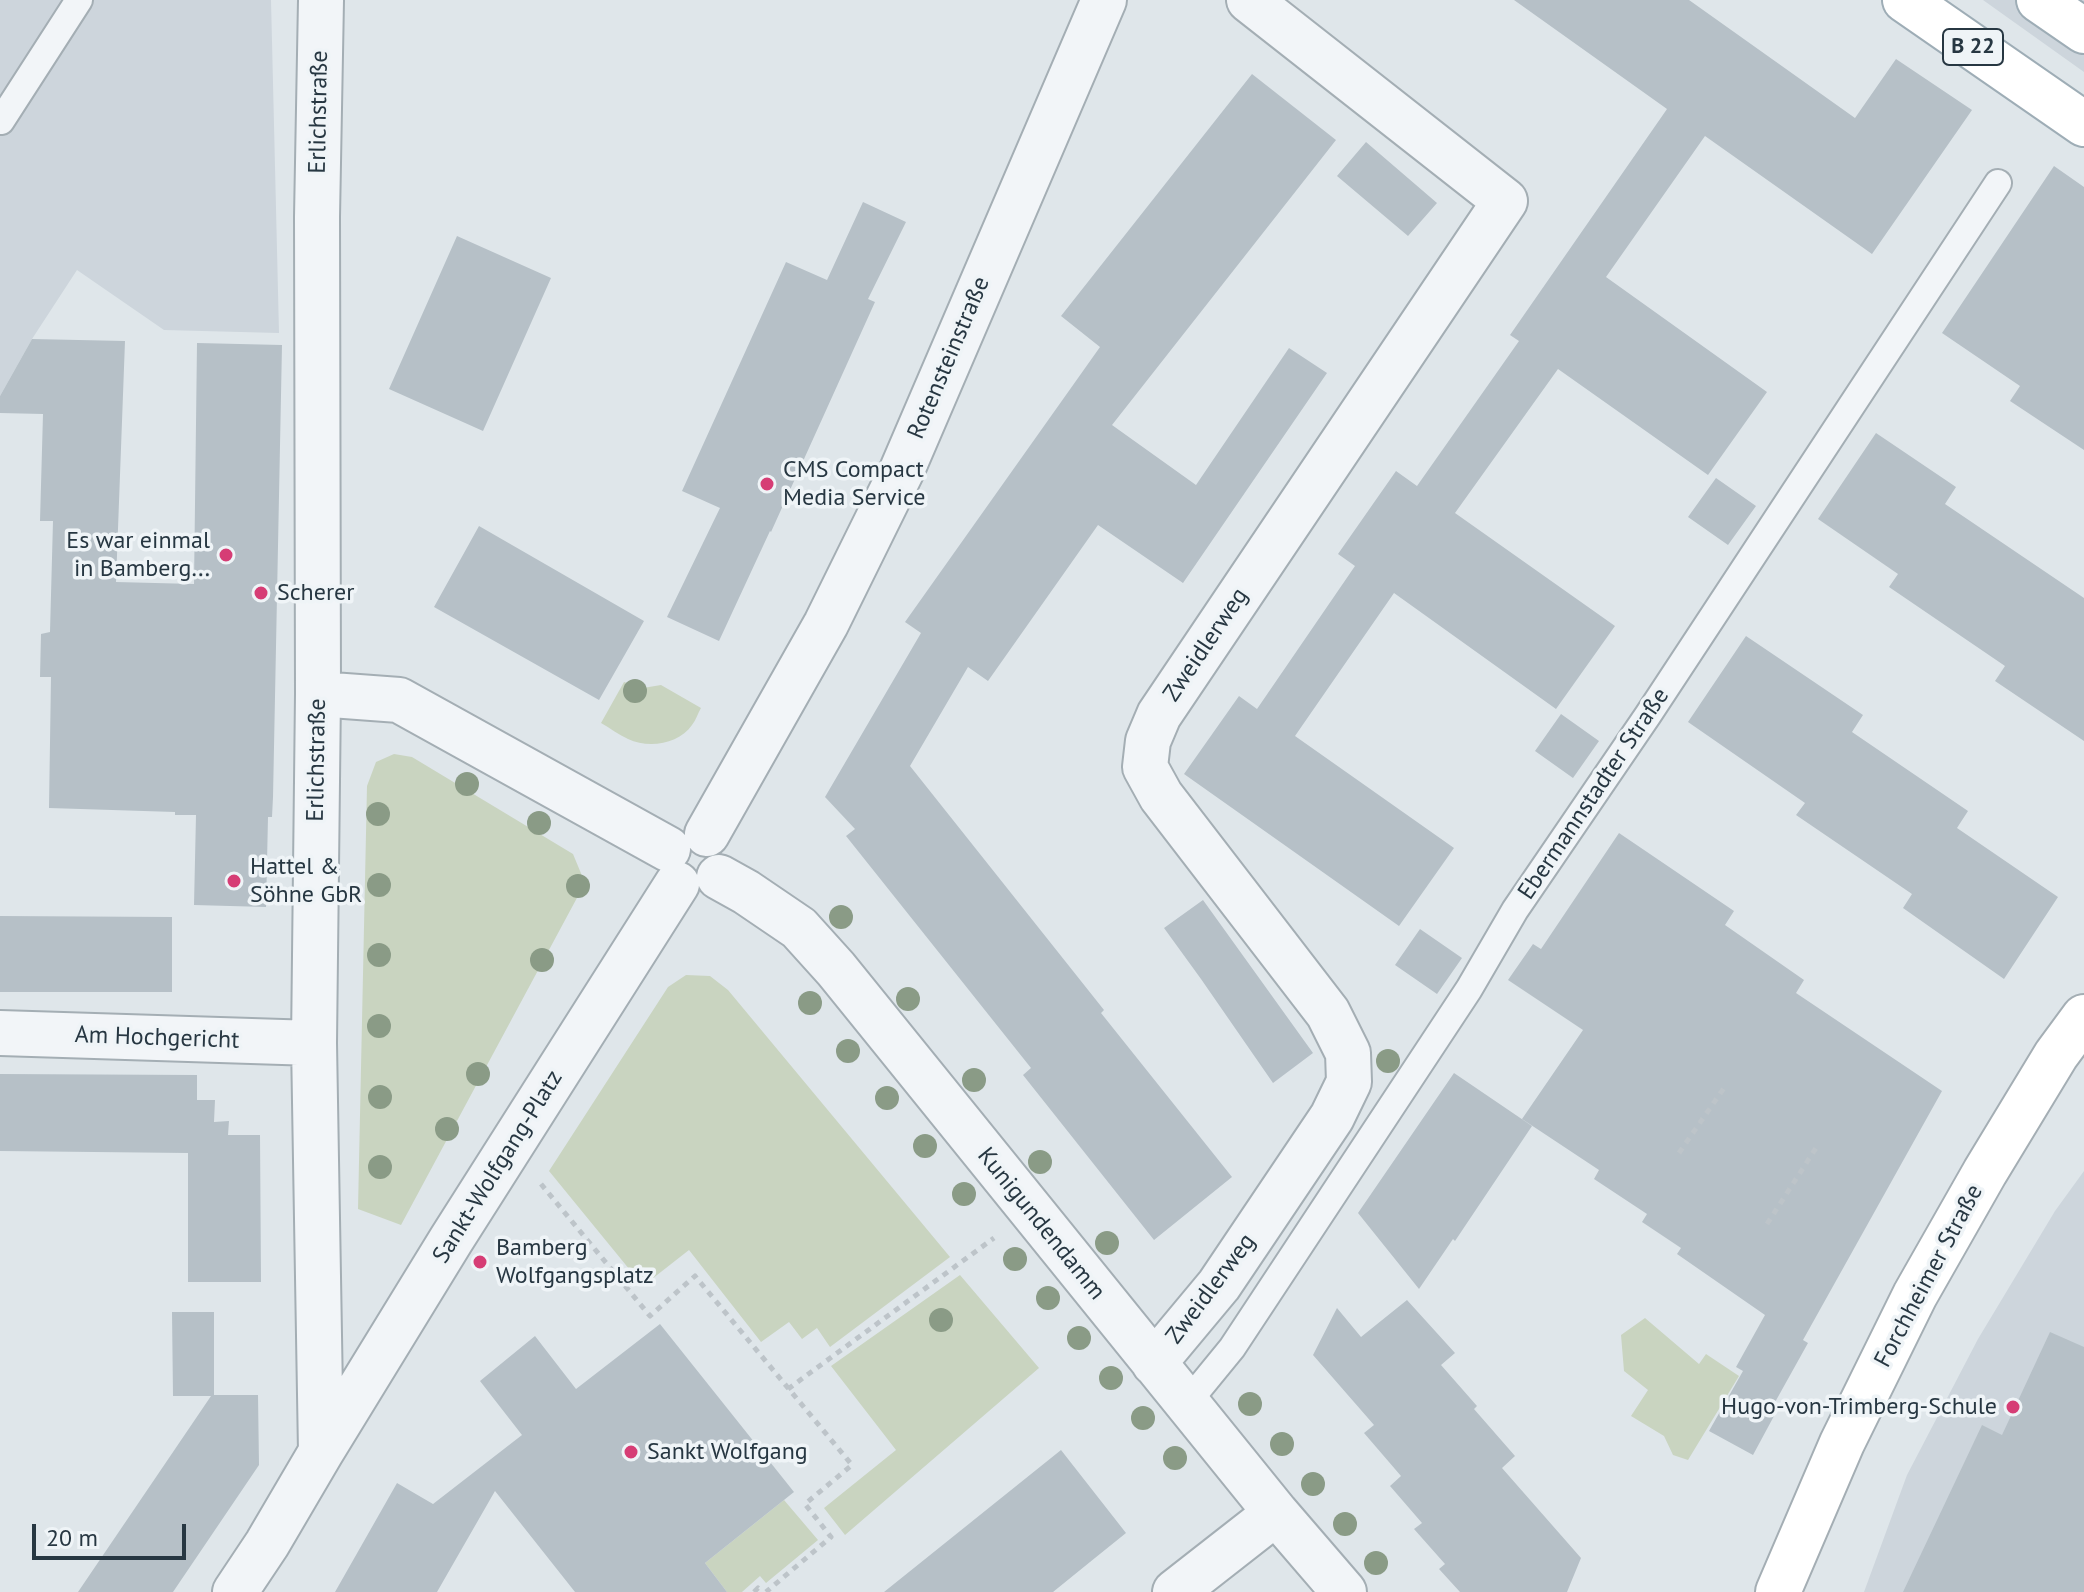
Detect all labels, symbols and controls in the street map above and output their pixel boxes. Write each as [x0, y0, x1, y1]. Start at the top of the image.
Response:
road number: B 22 [1943, 29, 2003, 65]
street label: Erlichstraße [304, 50, 334, 174]
street label: Rotensteinstraße [902, 272, 996, 444]
place label: CMS Compact Media Service [783, 456, 925, 512]
marker: CMS Compact Media Service [758, 475, 776, 493]
place label: Es war einmal in Bamberg... [66, 527, 210, 583]
marker: Es war einmal in Bamberg... [217, 546, 235, 564]
place label: Scherer [277, 579, 354, 607]
street label: Zweidlerweg [1157, 583, 1255, 707]
marker: Scherer [252, 584, 270, 602]
street label: Ebermannstadter Straße [1512, 683, 1676, 905]
street label: Erlichstraße [302, 698, 332, 822]
place label: Hattel & Söhne GbR [250, 853, 362, 909]
marker: Hattel & Söhne GbR [225, 872, 243, 890]
street label: Am Hochgericht [74, 1021, 240, 1055]
street label: Sankt-Wolfgang-Platz [427, 1065, 569, 1269]
street label: Kunigundendamm [971, 1142, 1111, 1306]
street label: Forchheimer Straße [1869, 1180, 1989, 1372]
street label: Zweidlerweg [1160, 1228, 1262, 1350]
place label: Bamberg Wolfgangsplatz [496, 1234, 654, 1290]
marker: Bamberg Wolfgangsplatz [471, 1253, 489, 1271]
place label: Hugo-von-Trimberg-Schule [1721, 1393, 1997, 1421]
marker: Hugo-von-Trimberg-Schule [2004, 1398, 2022, 1416]
place label: Sankt Wolfgang [647, 1438, 808, 1466]
marker: Sankt Wolfgang [622, 1443, 640, 1461]
scale bar [36, 1508, 190, 1558]
text: 20 m [46, 1522, 98, 1553]

